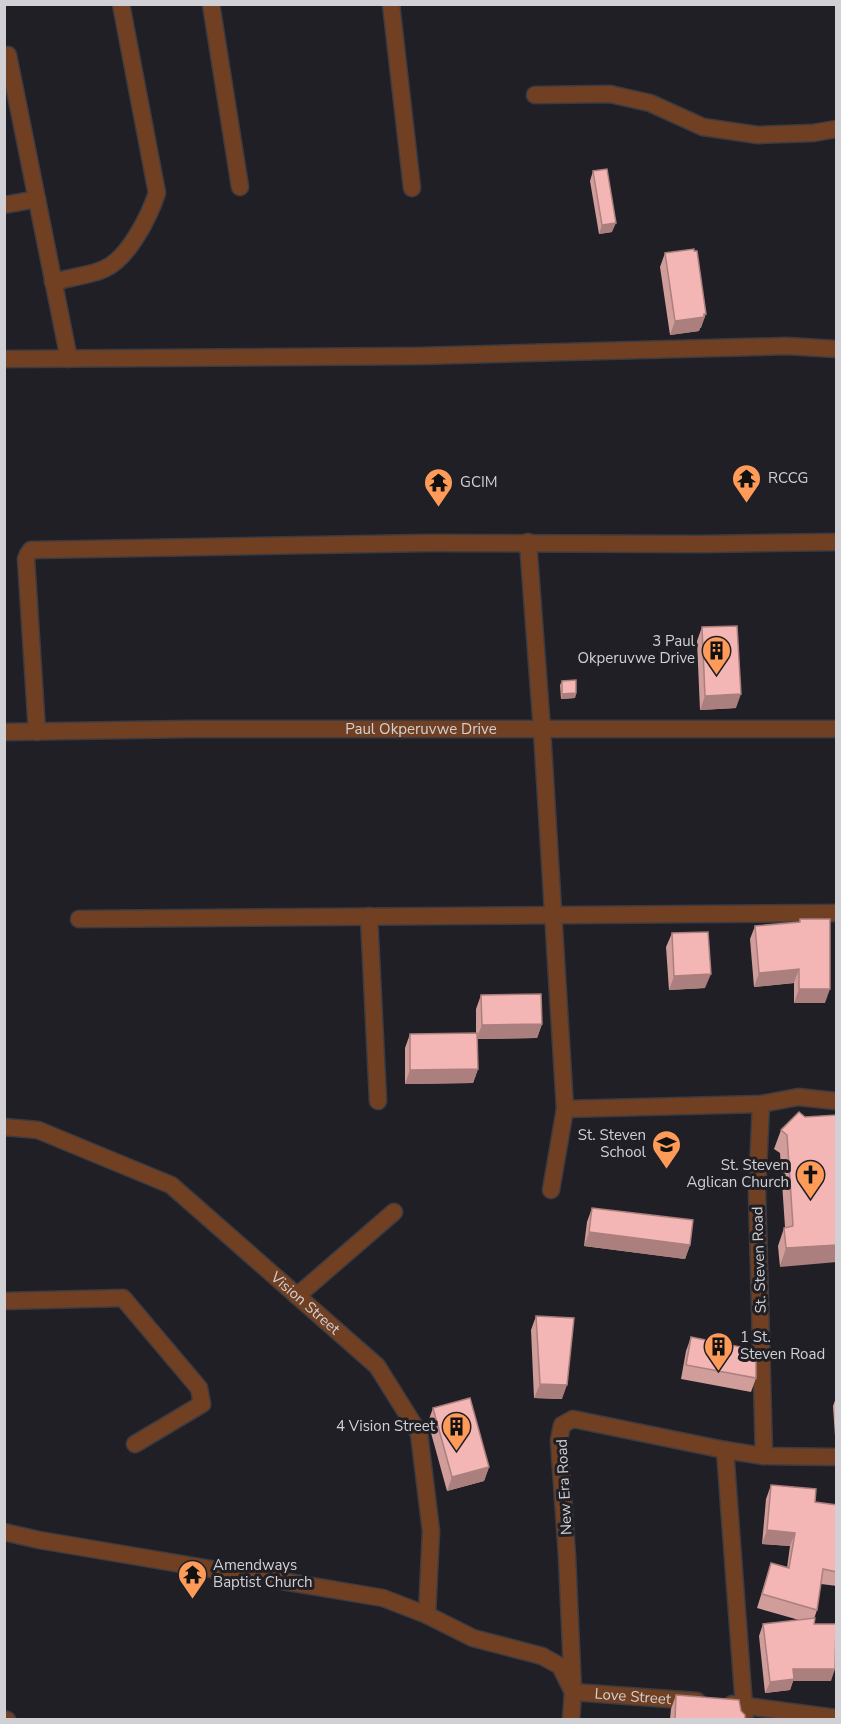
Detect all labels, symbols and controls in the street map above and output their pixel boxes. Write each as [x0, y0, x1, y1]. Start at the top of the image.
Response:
temple icon: RCCG [731, 462, 763, 504]
temple icon: GCIM [423, 466, 455, 508]
place label: RCCG [768, 468, 808, 488]
place label: GCIM [460, 472, 498, 492]
place label: 3 Paul Okperuvwe Drive [578, 631, 696, 668]
building icon: 3 Paul Okperuvwe Drive [700, 634, 732, 676]
street label: Paul Okperuvwe Drive [345, 719, 497, 739]
place label: St. Steven School [578, 1125, 647, 1162]
school or university icon: St. Steven School [651, 1128, 683, 1170]
place label: St. Steven Aglican Church [686, 1155, 789, 1192]
church icon: St. Steven Aglican Church [794, 1158, 826, 1200]
street label: St. Steven Road [747, 1206, 771, 1314]
street label: Vision Street [266, 1266, 345, 1340]
place label: 1 St. Steven Road [740, 1327, 825, 1364]
building icon: 1 St. Steven Road [703, 1330, 735, 1372]
building icon: 4 Vision Street [440, 1410, 472, 1452]
place label: 4 Vision Street [336, 1416, 436, 1436]
street label: New Era Road [551, 1438, 577, 1536]
place label: Amendways Baptist Church [213, 1555, 313, 1592]
temple icon: Amendways Baptist Church [176, 1558, 208, 1600]
street label: Love Street [594, 1684, 673, 1709]

